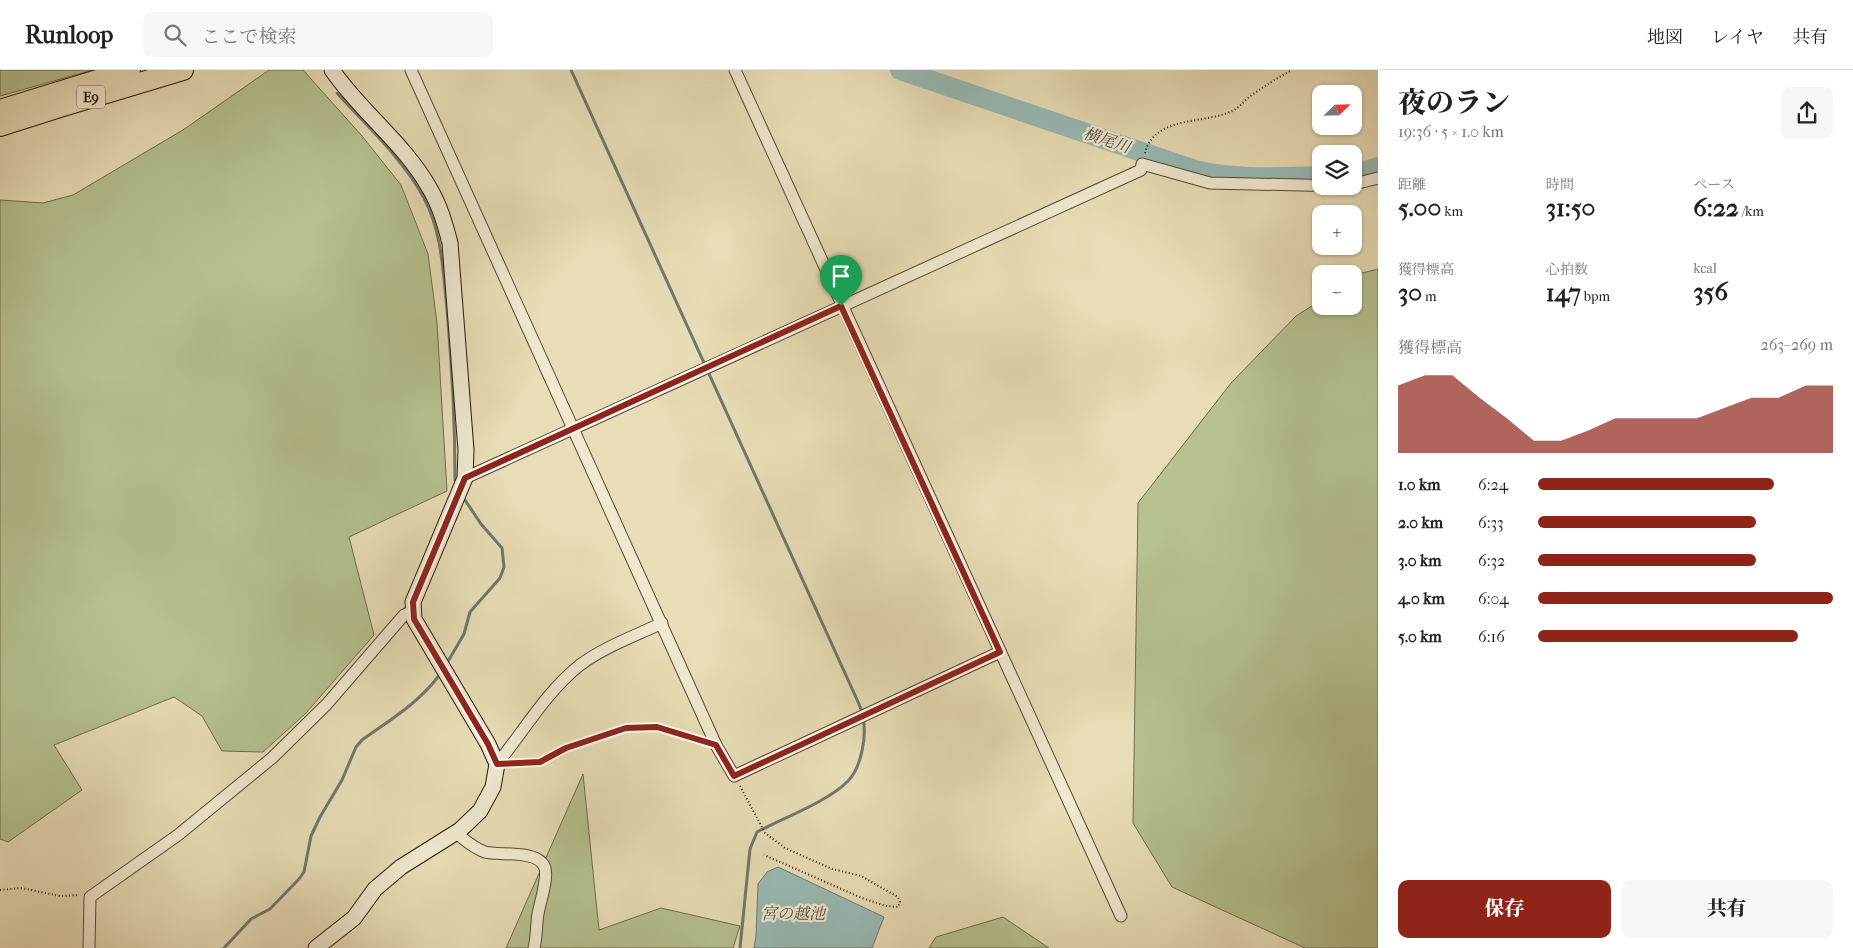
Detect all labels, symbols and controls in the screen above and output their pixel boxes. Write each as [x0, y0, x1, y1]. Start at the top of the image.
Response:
search box [143, 12, 493, 57]
text: Runloop [25, 21, 113, 49]
icon: search [161, 21, 189, 49]
text: ここで検索 [201, 26, 296, 48]
text: 地図 [1647, 27, 1683, 48]
text: レイヤ [1711, 27, 1764, 48]
text: 共有 [1792, 27, 1828, 48]
north arrow [1312, 85, 1362, 135]
map controls [1312, 85, 1362, 315]
road number: E9 [77, 86, 105, 108]
text: 夜のラン [1398, 86, 1510, 119]
button: share [1781, 87, 1833, 139]
text: 19:36 · 5 × 1.0 km [1398, 122, 1504, 141]
water label: 横尾川 [1081, 123, 1135, 157]
button: layers [1312, 145, 1362, 195]
text: 距離 [1398, 176, 1426, 193]
text: 時間 [1546, 176, 1574, 193]
text: ペース [1693, 176, 1735, 193]
text: 5.00 [1398, 193, 1441, 222]
text: 31:50 [1546, 193, 1595, 222]
text: 6:22 [1693, 193, 1739, 222]
text: km [1441, 203, 1463, 220]
text: /km [1739, 203, 1764, 220]
button: + [1312, 205, 1362, 255]
pin [820, 255, 862, 306]
text: kcal [1693, 260, 1717, 277]
text: 獲得標高 [1398, 261, 1454, 278]
text: 心拍数 [1546, 261, 1588, 278]
icon: arrive [827, 262, 855, 290]
button: − [1312, 265, 1362, 315]
text: 356 [1693, 277, 1728, 306]
text: 30 [1398, 278, 1422, 307]
text: 147 [1546, 278, 1581, 307]
text: m [1422, 288, 1437, 305]
text: bpm [1581, 288, 1610, 305]
text: 263–269 m [1761, 335, 1833, 354]
text: 獲得標高 [1398, 338, 1462, 357]
text: 1.0 km [1398, 475, 1441, 494]
text: 6:24 [1478, 475, 1508, 494]
text: 2.0 km [1398, 513, 1443, 532]
text: 6:33 [1478, 513, 1504, 532]
text: 3.0 km [1398, 551, 1441, 570]
text: 6:32 [1478, 551, 1505, 570]
text: 4.0 km [1398, 589, 1445, 608]
text: 6:04 [1478, 589, 1509, 608]
text: 5.0 km [1398, 627, 1442, 646]
text: 6:16 [1478, 627, 1505, 646]
button: 保存 [1398, 880, 1611, 938]
button: 共有 [1621, 880, 1833, 938]
water label: 宮の越池 [761, 904, 827, 923]

